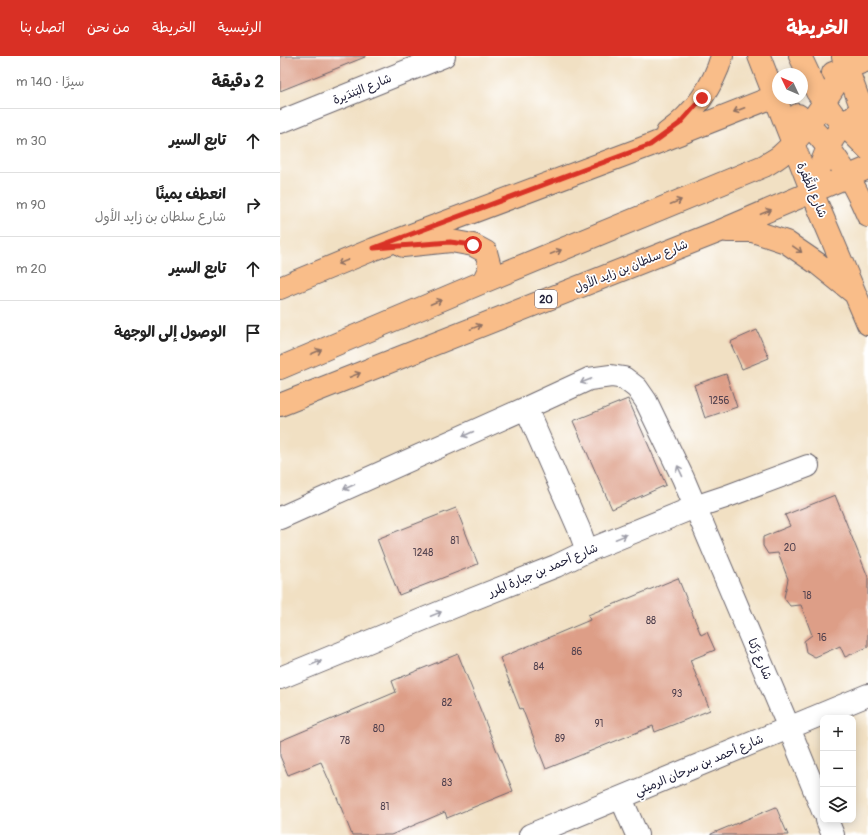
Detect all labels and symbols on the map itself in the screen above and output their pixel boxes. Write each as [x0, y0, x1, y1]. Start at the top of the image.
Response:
north arrow [772, 68, 808, 104]
street label: شارع البَندَيرة [331, 71, 394, 109]
route end [693, 89, 711, 107]
one-way arrow [733, 107, 745, 114]
street label: شارع الظَّفرة [792, 159, 833, 221]
one-way arrow [669, 198, 681, 206]
one-way arrow [759, 207, 771, 215]
route start [464, 236, 482, 254]
street label: شارع سلطان بن زايد الأول [572, 236, 691, 297]
one-way arrow [791, 245, 802, 253]
one-way arrow [549, 247, 561, 255]
one-way arrow [337, 258, 349, 266]
road number: 20 [535, 290, 557, 308]
one-way arrow [429, 297, 441, 305]
one-way arrow [470, 323, 482, 331]
one-way arrow [309, 348, 321, 356]
one-way arrow [349, 371, 361, 378]
one-way arrow [581, 377, 593, 385]
house number: 1256 [709, 395, 730, 407]
one-way arrow [462, 431, 474, 438]
one-way arrow [676, 466, 683, 478]
one-way arrow [343, 484, 355, 491]
one-way arrow [615, 533, 627, 541]
house number: 81 [451, 535, 460, 547]
street label: شارع أحمد بن جبارة المرر [485, 541, 601, 602]
house number: 20 [784, 542, 796, 554]
house number: 1248 [413, 547, 433, 559]
house number: 18 [803, 590, 811, 602]
one-way arrow [430, 609, 442, 617]
house number: 88 [646, 615, 656, 627]
house number: 16 [817, 632, 827, 644]
street label: شارع رَكنا [743, 636, 775, 683]
house number: 86 [572, 646, 583, 658]
one-way arrow [310, 659, 322, 666]
house number: 84 [534, 661, 545, 673]
house number: 93 [672, 688, 683, 700]
house number: 82 [442, 697, 453, 709]
house number: 91 [594, 718, 604, 730]
house number: 80 [373, 723, 385, 735]
street label: شارع أحمد بن سرحان الرميثي [632, 731, 767, 802]
house number: 89 [555, 733, 565, 745]
house number: 78 [340, 735, 350, 747]
house number: 83 [442, 777, 453, 789]
house number: 81 [381, 801, 390, 813]

